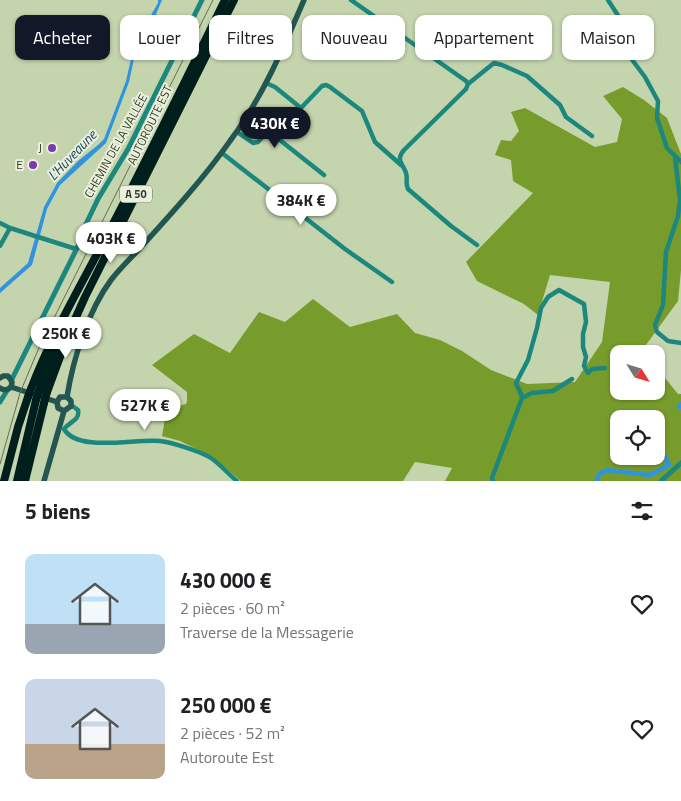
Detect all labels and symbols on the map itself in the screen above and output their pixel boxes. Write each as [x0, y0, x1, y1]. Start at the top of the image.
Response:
street label: AUTOROUTE EST [122, 81, 177, 168]
street label: CHEMIN DE LA VALLÉE [79, 90, 152, 201]
pin: 430K € [234, 106, 316, 149]
water label: L'Huveaune [42, 124, 102, 185]
place label: J [39, 138, 42, 157]
marker: J [46, 142, 58, 154]
place label: E [16, 155, 23, 174]
marker: E [27, 159, 39, 171]
pin: 384K € [260, 184, 342, 226]
road number: A 50 [120, 185, 152, 202]
pin: 403K € [70, 222, 152, 264]
pin: 250K € [25, 316, 107, 359]
north arrow [610, 345, 665, 400]
pin: 527K € [104, 388, 186, 431]

